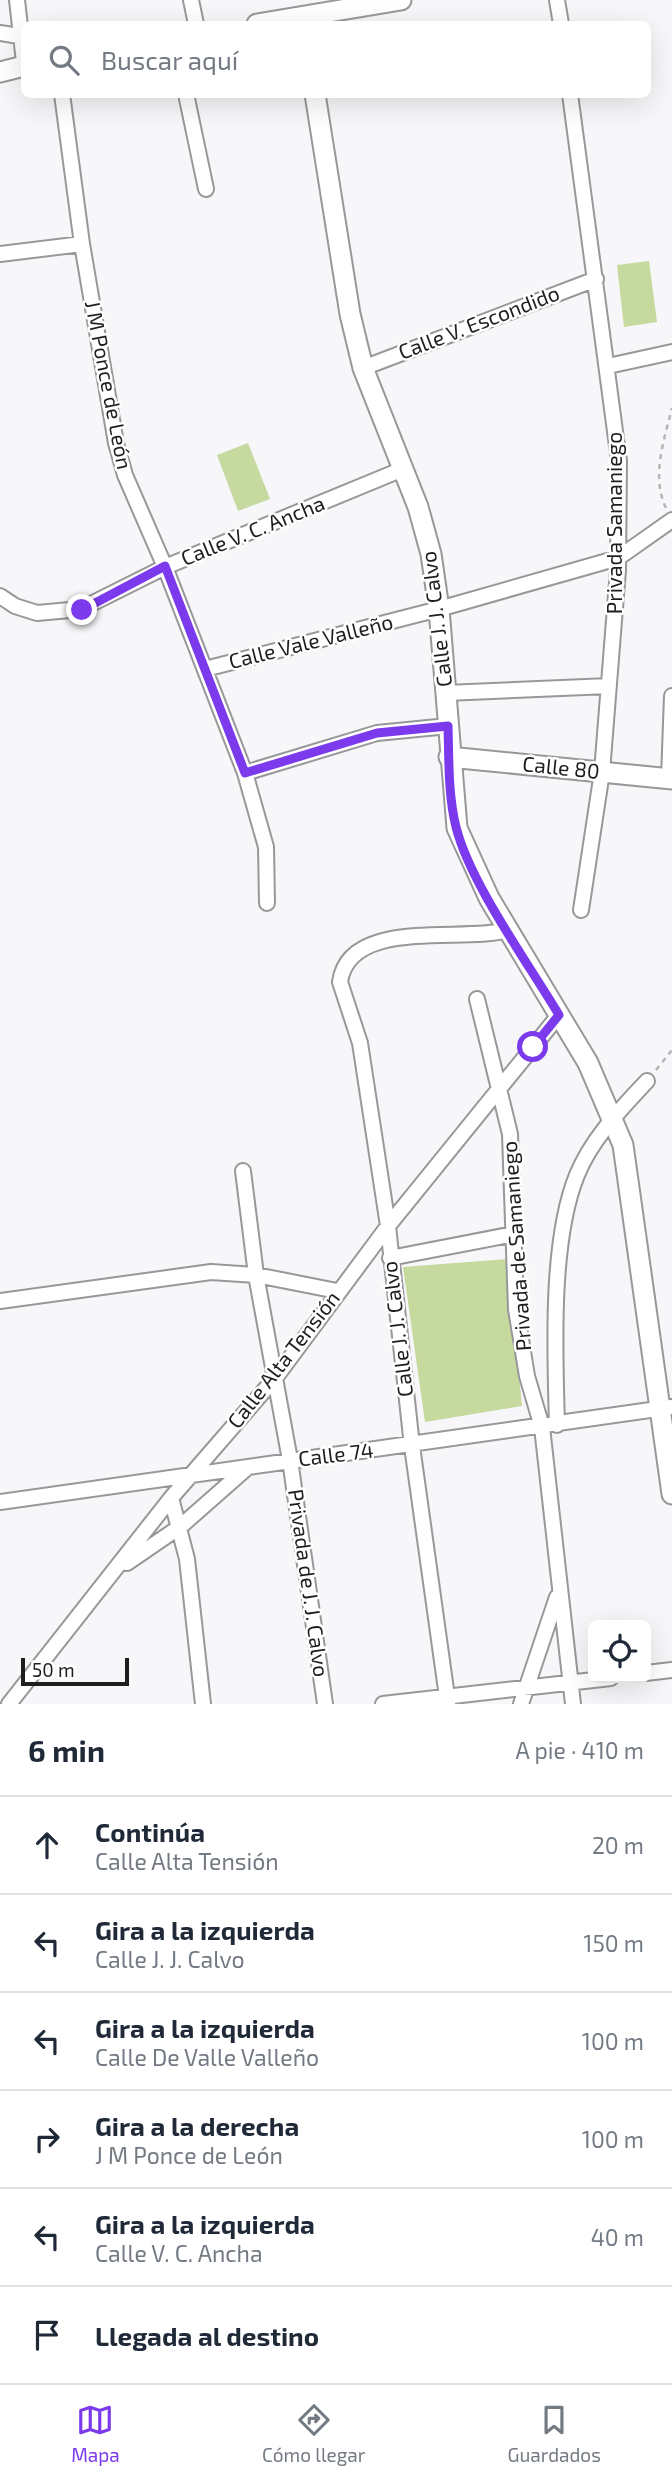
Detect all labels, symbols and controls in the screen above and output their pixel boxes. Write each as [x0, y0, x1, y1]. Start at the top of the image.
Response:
search box [21, 21, 651, 98]
icon: search [45, 41, 83, 79]
text: Buscar aquí [101, 44, 238, 75]
street label: Calle V. Escondido [394, 279, 563, 364]
street label: J M Ponce de León [81, 298, 138, 471]
street label: Privada Samaniego [601, 432, 626, 614]
street label: Calle V. C. Ancha [177, 489, 328, 570]
street label: Calle J. J. Calvo [415, 550, 456, 688]
route end [66, 594, 97, 625]
street label: Calle Vale Valleño [226, 608, 395, 673]
street label: Calle 80 [521, 750, 601, 783]
route start [517, 1031, 548, 1062]
street label: Privada de Samaniego [496, 1140, 535, 1352]
street label: Calle J. J. Calvo [376, 1260, 417, 1398]
street label: Calle Alta Tensión [221, 1285, 344, 1433]
street label: Calle 74 [297, 1436, 375, 1471]
street label: Privada de J. J. Calvo [284, 1487, 335, 1678]
map controls [588, 1620, 651, 1683]
button: locate [588, 1620, 651, 1683]
scale bar [21, 1655, 130, 1687]
text: 50 m [32, 1658, 75, 1681]
text: 6 min [28, 1732, 105, 1768]
text: A pie · 410 m [516, 1736, 644, 1764]
text: Continúa [95, 1816, 205, 1847]
icon: ahead [28, 1826, 66, 1864]
text: 20 m [592, 1831, 644, 1859]
text: Calle Alta Tensión [95, 1847, 279, 1875]
text: Gira a la izquierda [95, 1914, 315, 1945]
icon: left [28, 1924, 66, 1962]
text: 150 m [583, 1929, 644, 1957]
text: Calle J. J. Calvo [95, 1945, 245, 1973]
text: Gira a la izquierda [95, 2012, 315, 2043]
icon: left [28, 2022, 66, 2060]
text: 100 m [582, 2027, 644, 2055]
text: Calle De Valle Valleño [95, 2043, 319, 2071]
text: Gira a la derecha [95, 2110, 299, 2141]
icon: right [28, 2120, 66, 2158]
text: 100 m [582, 2125, 644, 2153]
text: J M Ponce de León [95, 2141, 283, 2169]
text: Gira a la izquierda [95, 2208, 315, 2239]
icon: left [28, 2218, 66, 2256]
text: 40 m [591, 2223, 644, 2251]
text: Calle V. C. Ancha [95, 2239, 263, 2267]
icon: arrive [28, 2316, 66, 2354]
text: Llegada al destino [95, 2320, 319, 2351]
tab: Mapa [71, 2401, 120, 2466]
tab: Cómo llegar [262, 2401, 365, 2466]
tab: Guardados [508, 2401, 601, 2466]

